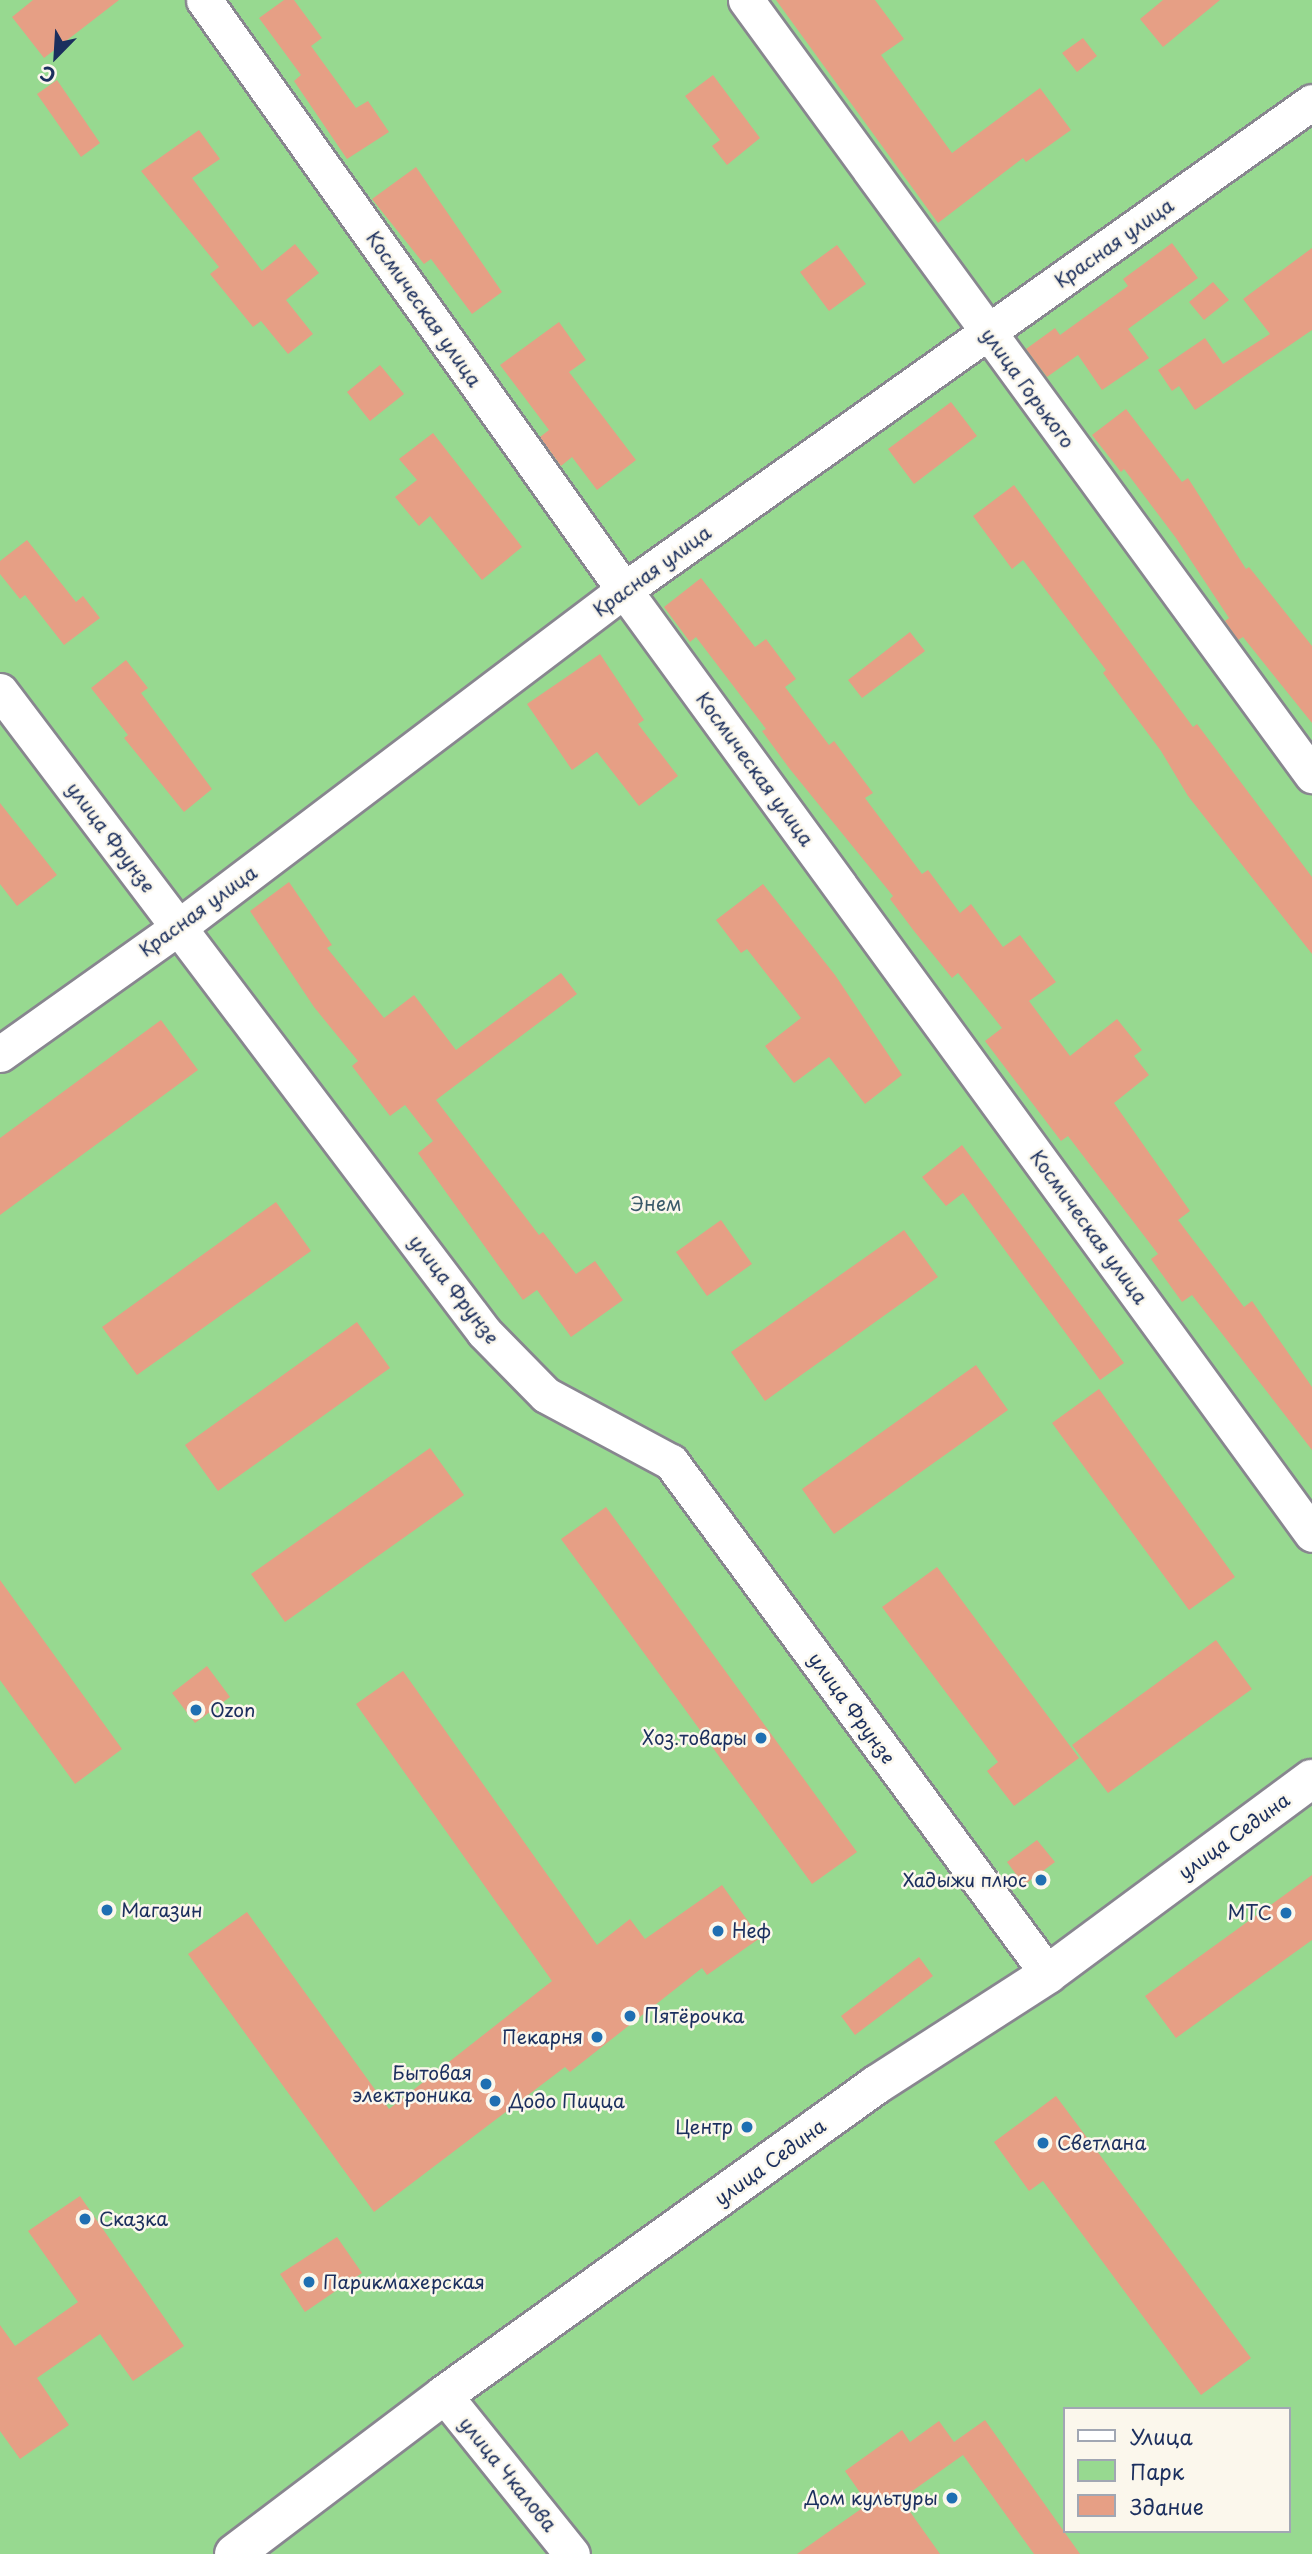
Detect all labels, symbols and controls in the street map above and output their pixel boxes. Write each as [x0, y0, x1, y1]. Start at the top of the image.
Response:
north arrow [21, 21, 91, 91]
text: С [35, 59, 60, 91]
street label: Красная улица [1050, 193, 1178, 293]
street label: Космическая улица [361, 227, 487, 391]
street label: улица Горького [976, 323, 1080, 453]
street label: Красная улица [588, 520, 716, 622]
street label: Космическая улица [691, 687, 819, 851]
street label: улица Фрунзе [62, 777, 160, 897]
street label: Красная улица [134, 860, 262, 962]
street label: Космическая улица [1025, 1145, 1153, 1309]
park label: Энем [630, 1193, 682, 1215]
street label: улица Фрунзе [404, 1230, 504, 1348]
street label: улица Фрунзе [804, 1648, 900, 1768]
place label: Ozon [210, 1699, 255, 1721]
marker: Ozon [188, 1702, 204, 1718]
place label: Хоз.товары [642, 1727, 747, 1749]
marker: Хоз.товары [753, 1730, 769, 1746]
street label: улица Седина [1174, 1788, 1294, 1884]
place label: Хадыжи плюс [901, 1869, 1027, 1891]
marker: Хадыжи плюс [1033, 1872, 1049, 1888]
place label: Магазин [121, 1899, 202, 1921]
marker: Магазин [99, 1902, 115, 1918]
place label: МТС [1227, 1902, 1272, 1924]
marker: МТС [1278, 1905, 1294, 1921]
place label: Неф [732, 1920, 771, 1942]
marker: Неф [710, 1923, 726, 1939]
place label: Пятёрочка [644, 2005, 745, 2027]
marker: Пятёрочка [622, 2008, 638, 2024]
place label: Пекарня [502, 2026, 583, 2048]
marker: Пекарня [589, 2029, 605, 2045]
place label: Бытовая электроника [353, 2062, 472, 2106]
marker: Бытовая электроника [478, 2076, 494, 2092]
place label: Додо Пицца [509, 2090, 625, 2112]
marker: Додо Пицца [487, 2093, 503, 2109]
street label: улица Седина [710, 2114, 830, 2210]
place label: Центр [675, 2116, 733, 2138]
marker: Центр [739, 2119, 755, 2135]
place label: Светлана [1057, 2132, 1146, 2154]
marker: Светлана [1035, 2135, 1051, 2151]
place label: Сказка [99, 2208, 168, 2230]
marker: Сказка [77, 2211, 93, 2227]
place label: Парикмахерская [323, 2271, 485, 2293]
marker: Парикмахерская [301, 2274, 317, 2290]
legend [1064, 2407, 1291, 2533]
street label: улица Чкалова [454, 2412, 562, 2536]
text: Улица [1130, 2420, 1193, 2452]
text: Парк [1130, 2455, 1184, 2487]
place label: Дом культуры [804, 2487, 938, 2509]
marker: Дом культуры [944, 2490, 960, 2506]
text: Здание [1130, 2490, 1204, 2522]

